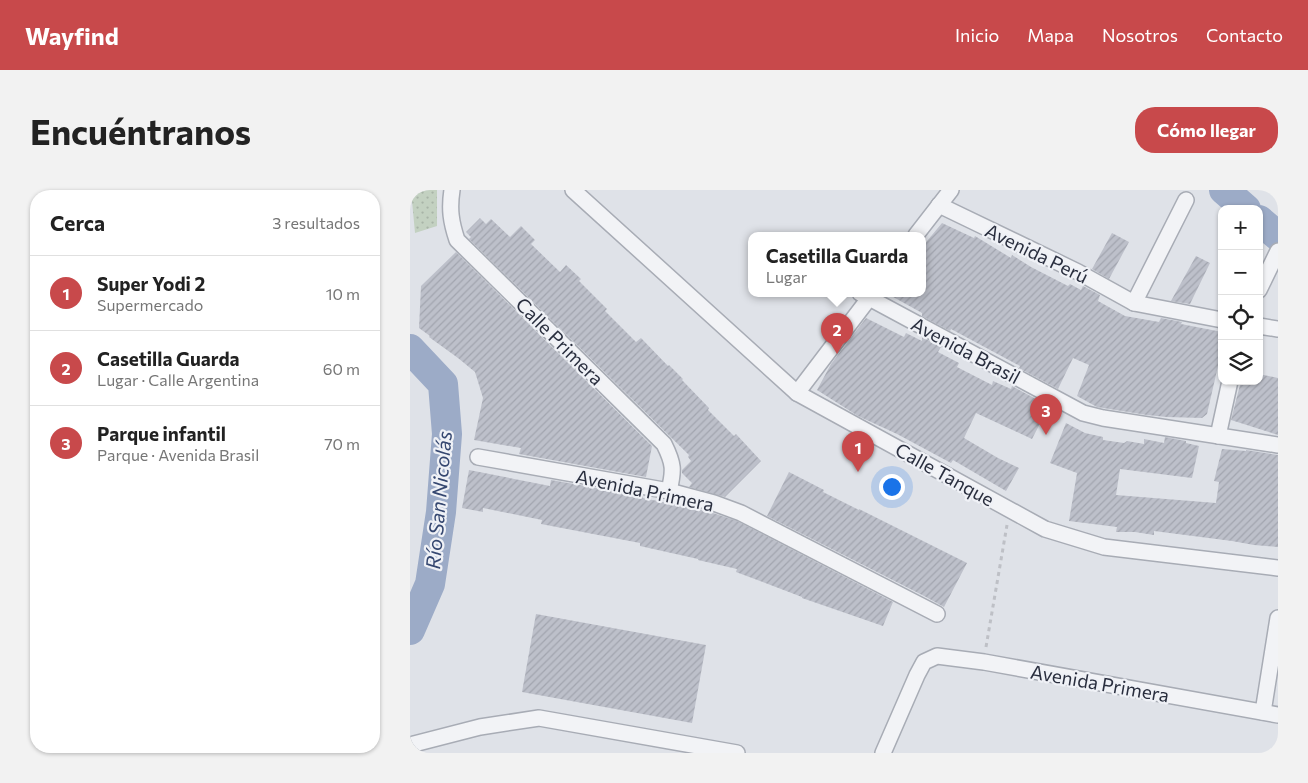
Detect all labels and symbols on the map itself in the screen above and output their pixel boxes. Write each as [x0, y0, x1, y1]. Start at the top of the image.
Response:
street label: Avenida Perú [982, 218, 1092, 288]
street label: Calle Primera [511, 292, 609, 390]
street label: Avenida Brasil [908, 312, 1024, 388]
pin: 2 [821, 313, 853, 354]
pin: 3 [1030, 394, 1062, 435]
water label: Río San Nicolás [420, 430, 456, 570]
pin: 1 [842, 431, 874, 472]
street label: Calle Tanque [892, 437, 998, 511]
street label: Avenida Primera [574, 464, 716, 516]
your location [879, 474, 905, 500]
street label: Avenida Primera [1029, 659, 1171, 707]

